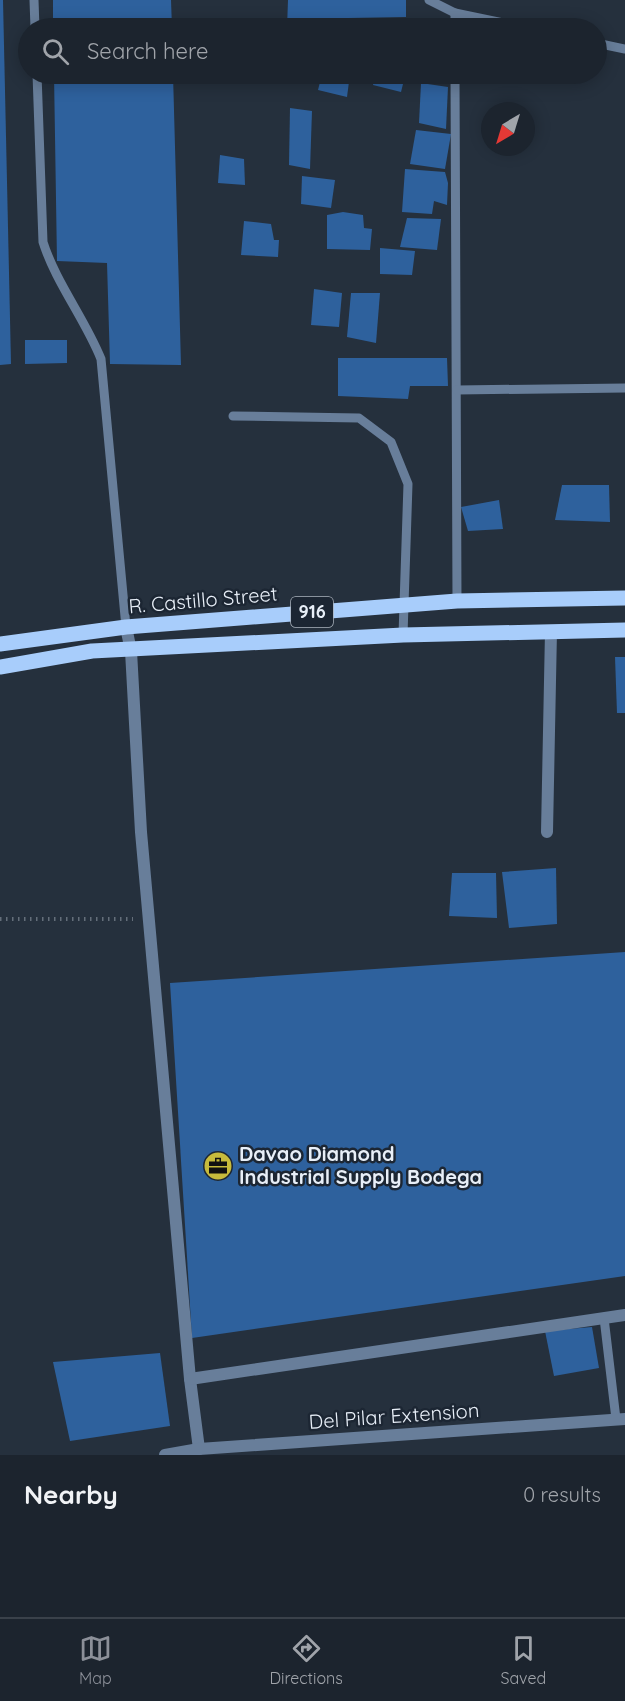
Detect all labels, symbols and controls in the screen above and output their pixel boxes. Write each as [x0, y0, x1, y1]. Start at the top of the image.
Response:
search box [18, 18, 607, 84]
icon: search [39, 35, 72, 68]
text: Search here [87, 37, 208, 65]
north arrow [481, 102, 535, 156]
street label: R. Castillo Street [127, 581, 279, 618]
road number: 916 [291, 597, 333, 627]
place label: Davao Diamond Industrial Supply Bodega [239, 1141, 482, 1189]
office icon: Davao Diamond Industrial Supply Bodega [202, 1150, 234, 1182]
street label: Del Pilar Extension [308, 1397, 480, 1434]
text: Nearby [24, 1478, 118, 1511]
text: 0 results [523, 1482, 601, 1507]
tab: Map [79, 1632, 112, 1688]
tab: Directions [270, 1632, 343, 1688]
tab: Saved [501, 1632, 546, 1688]

